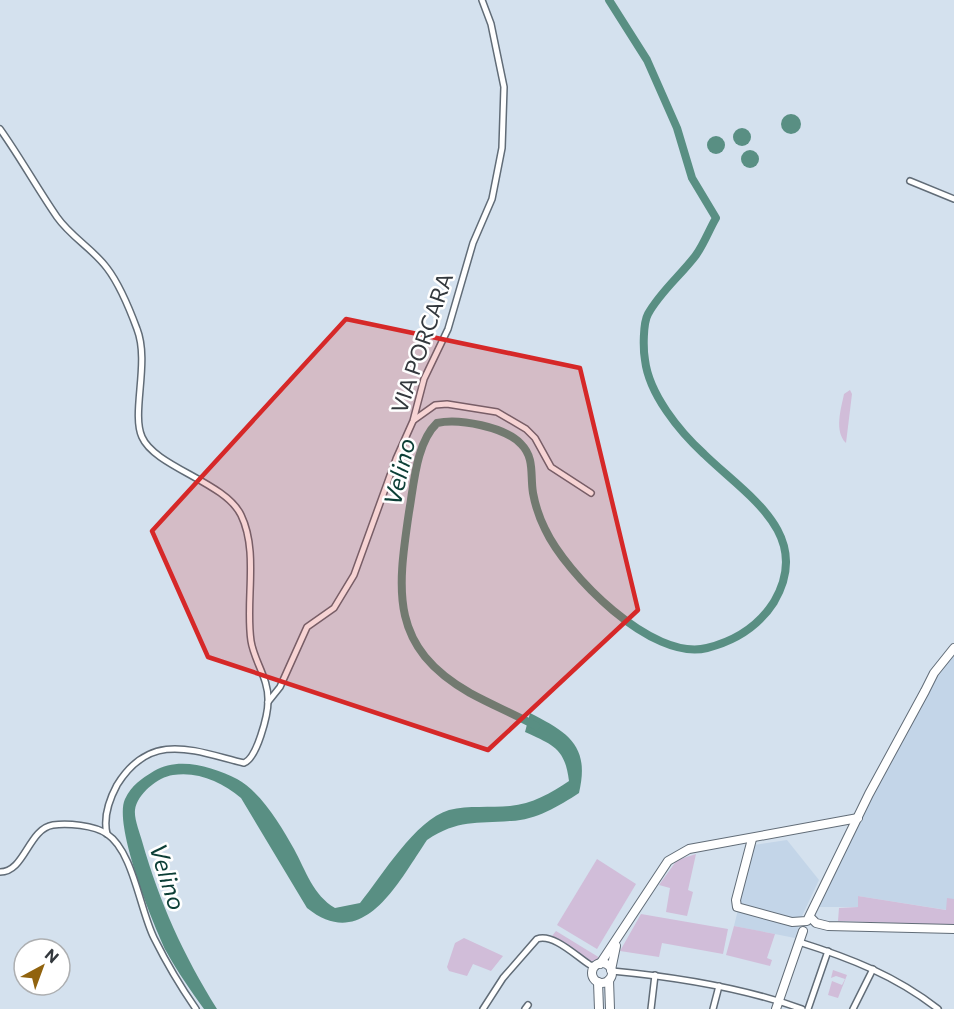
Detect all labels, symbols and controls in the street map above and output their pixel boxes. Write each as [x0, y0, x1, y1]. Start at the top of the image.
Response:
street label: VIA PORCARA [385, 269, 458, 417]
water label: Velino [377, 435, 420, 508]
water label: Velino [144, 840, 193, 913]
north arrow [12, 937, 72, 997]
text: N [41, 944, 63, 966]

